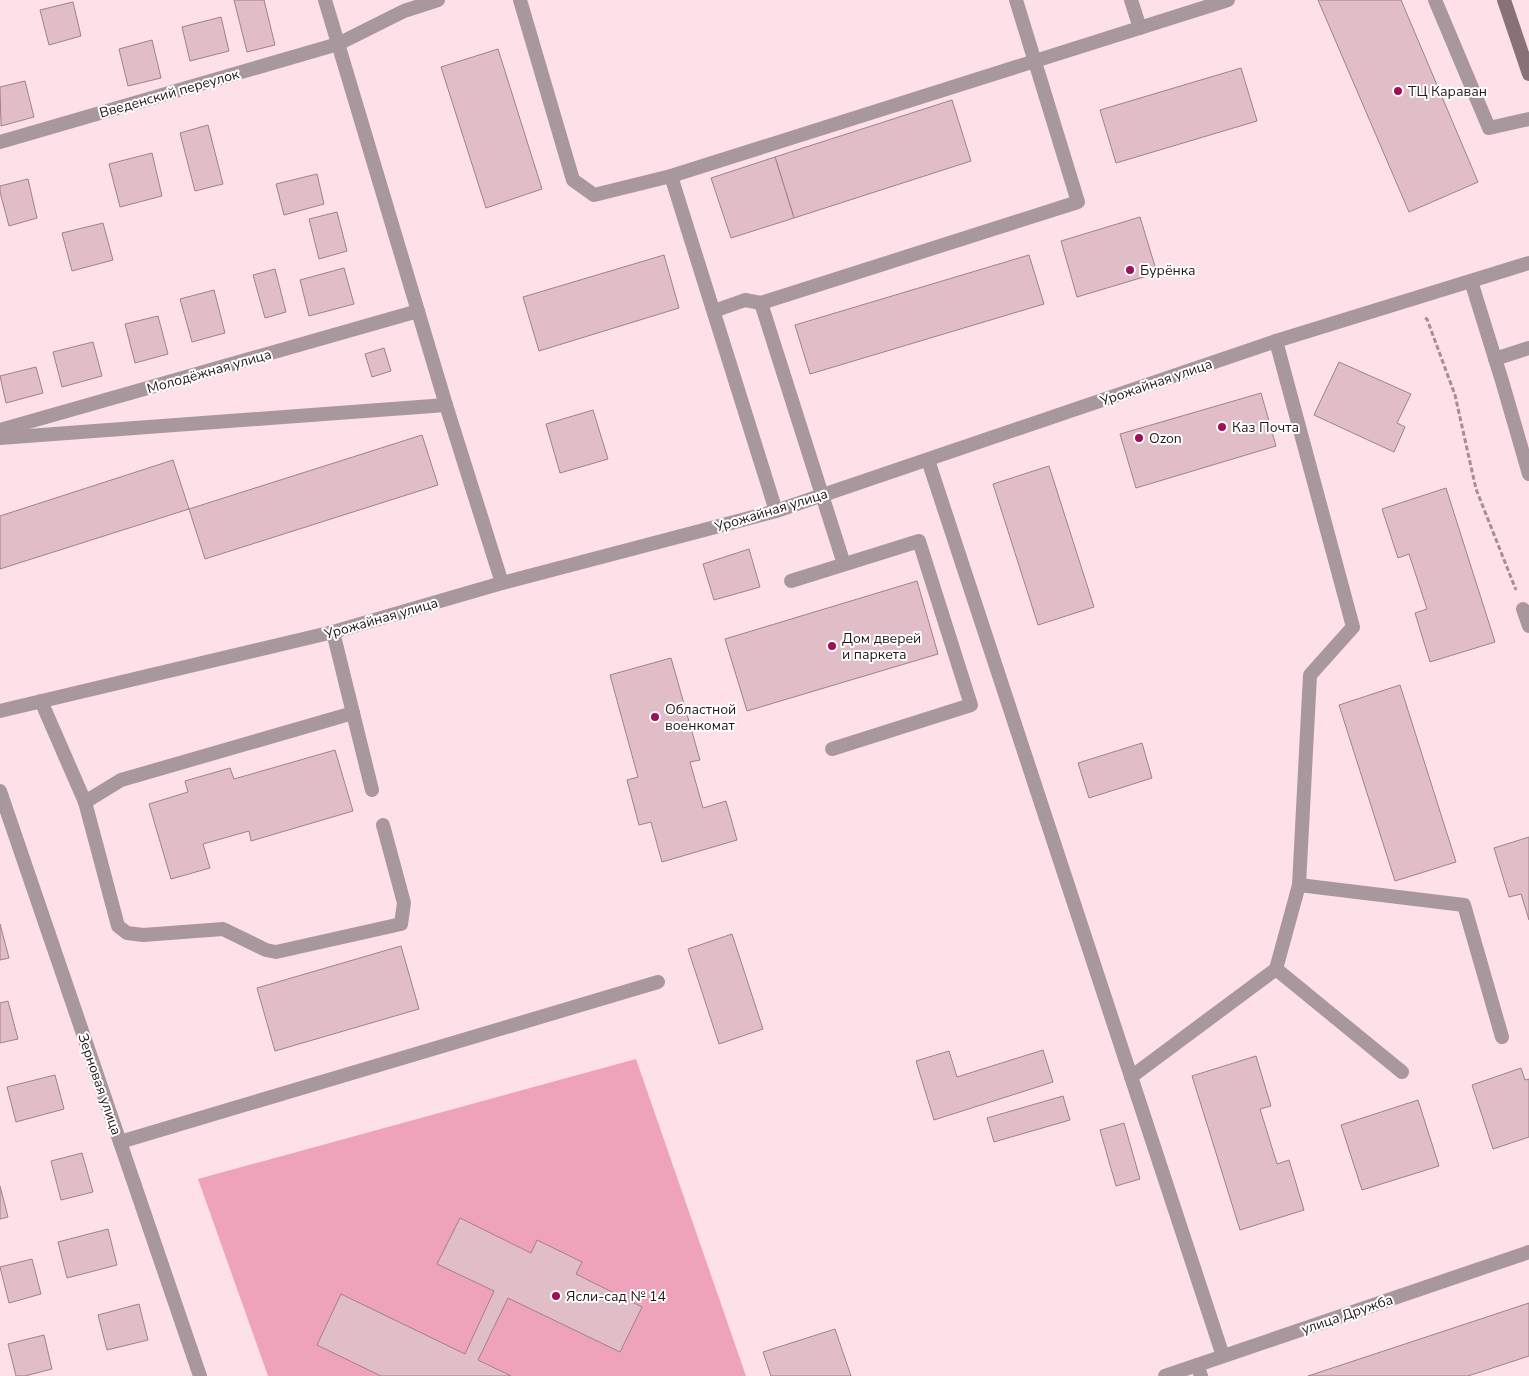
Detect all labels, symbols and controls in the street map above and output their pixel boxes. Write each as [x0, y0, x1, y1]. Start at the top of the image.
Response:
street label: Введенский переулок [97, 64, 242, 123]
place label: ТЦ Караван [1408, 82, 1487, 101]
marker: ТЦ Караван [1392, 85, 1404, 97]
place label: Бурёнка [1140, 261, 1196, 280]
marker: Бурёнка [1124, 264, 1136, 276]
street label: Молодёжная улица [145, 345, 274, 398]
street label: Урожайная улица [1097, 354, 1215, 411]
place label: Каз Почта [1232, 418, 1299, 437]
marker: Каз Почта [1216, 421, 1228, 433]
place label: Ozon [1149, 429, 1182, 448]
marker: Ozon [1133, 432, 1145, 444]
street label: Урожайная улица [711, 484, 830, 537]
street label: Урожайная улица [321, 593, 440, 644]
place label: Дом дверей и паркета [842, 629, 921, 664]
marker: Дом дверей и паркета [826, 640, 838, 652]
place label: Областной военкомат [665, 700, 736, 735]
marker: Областной военкомат [649, 711, 661, 723]
street label: Зерновая улица [73, 1031, 126, 1138]
place label: Ясли-сад № 14 [566, 1287, 666, 1306]
marker: Ясли-сад № 14 [550, 1290, 562, 1302]
street label: улица Дружба [1299, 1290, 1395, 1339]

